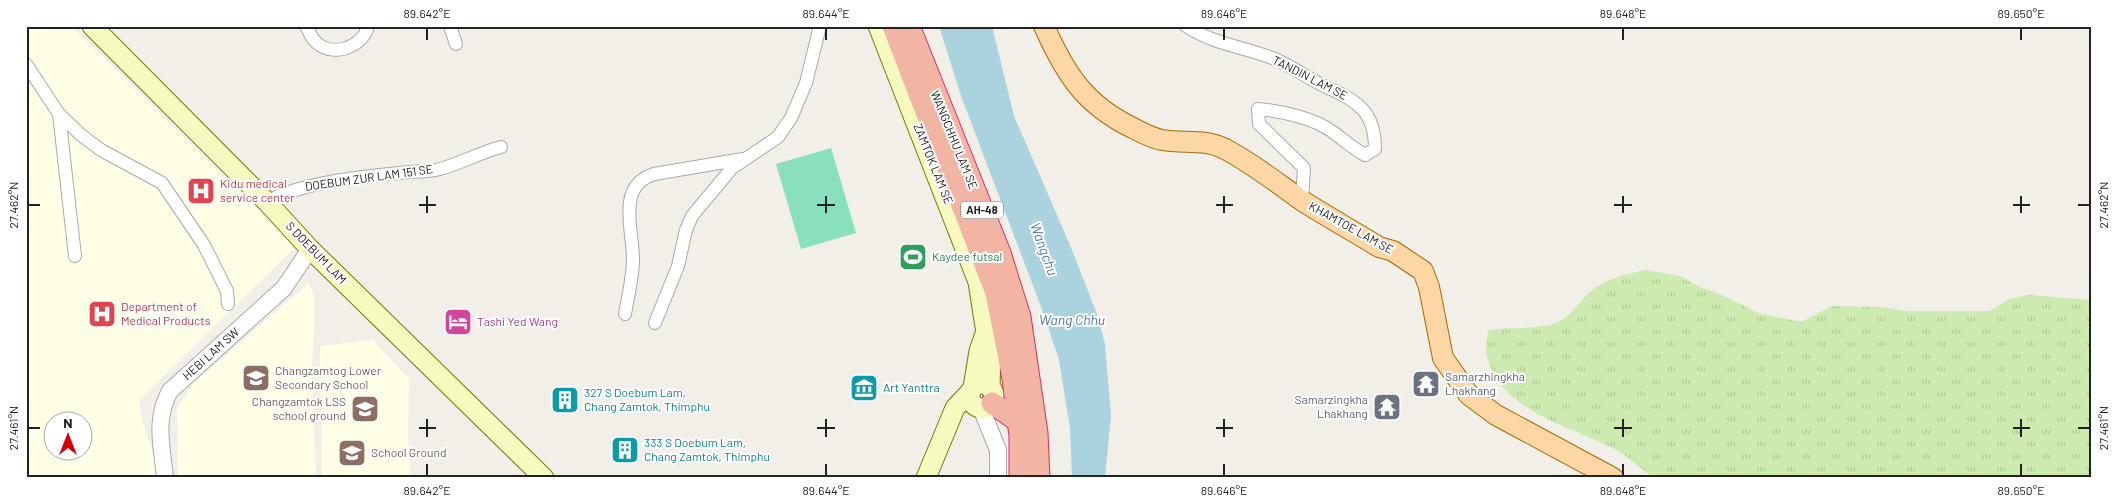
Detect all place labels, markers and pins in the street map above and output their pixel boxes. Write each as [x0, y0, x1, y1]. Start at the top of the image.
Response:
hospital icon: Kidu medical service center [186, 176, 216, 206]
place label: Kidu medical service center [220, 176, 295, 204]
sports icon: Kaydee futsal [898, 242, 928, 272]
place label: Kaydee futsal [932, 249, 1002, 263]
hospital icon: Department of Medical Products [87, 299, 117, 329]
place label: Department of Medical Products [121, 299, 211, 327]
hotel icon: Tashi Yed Wang [443, 307, 473, 337]
place label: Tashi Yed Wang [477, 314, 558, 328]
school or university icon: Changzamtog Lower Secondary School [241, 363, 271, 393]
place label: Changzamtog Lower Secondary School [275, 363, 382, 391]
temple icon: Samarzhingkha Lhakhang [1411, 369, 1441, 399]
place label: Samarzhingkha Lhakhang [1445, 369, 1525, 397]
museum icon: Art Yanttra [849, 373, 879, 403]
place label: Art Yanttra [883, 380, 940, 394]
building icon: 327 S Doebum Lam, Chang Zamtok, Thimphu [550, 385, 580, 415]
place label: 327 S Doebum Lam, Chang Zamtok, Thimphu [584, 385, 710, 413]
place label: Samarzingkha Lhakhang [1295, 392, 1368, 420]
temple icon: Samarzingkha Lhakhang [1372, 392, 1402, 422]
place label: Changzamtok LSS school ground [252, 394, 346, 422]
school or university icon: Changzamtok LSS school ground [350, 394, 380, 424]
building icon: 333 S Doebum Lam, Chang Zamtok, Thimphu [610, 435, 640, 465]
place label: 333 S Doebum Lam, Chang Zamtok, Thimphu [644, 435, 770, 463]
school or university icon: School Ground [337, 438, 367, 468]
place label: School Ground [371, 445, 446, 459]

